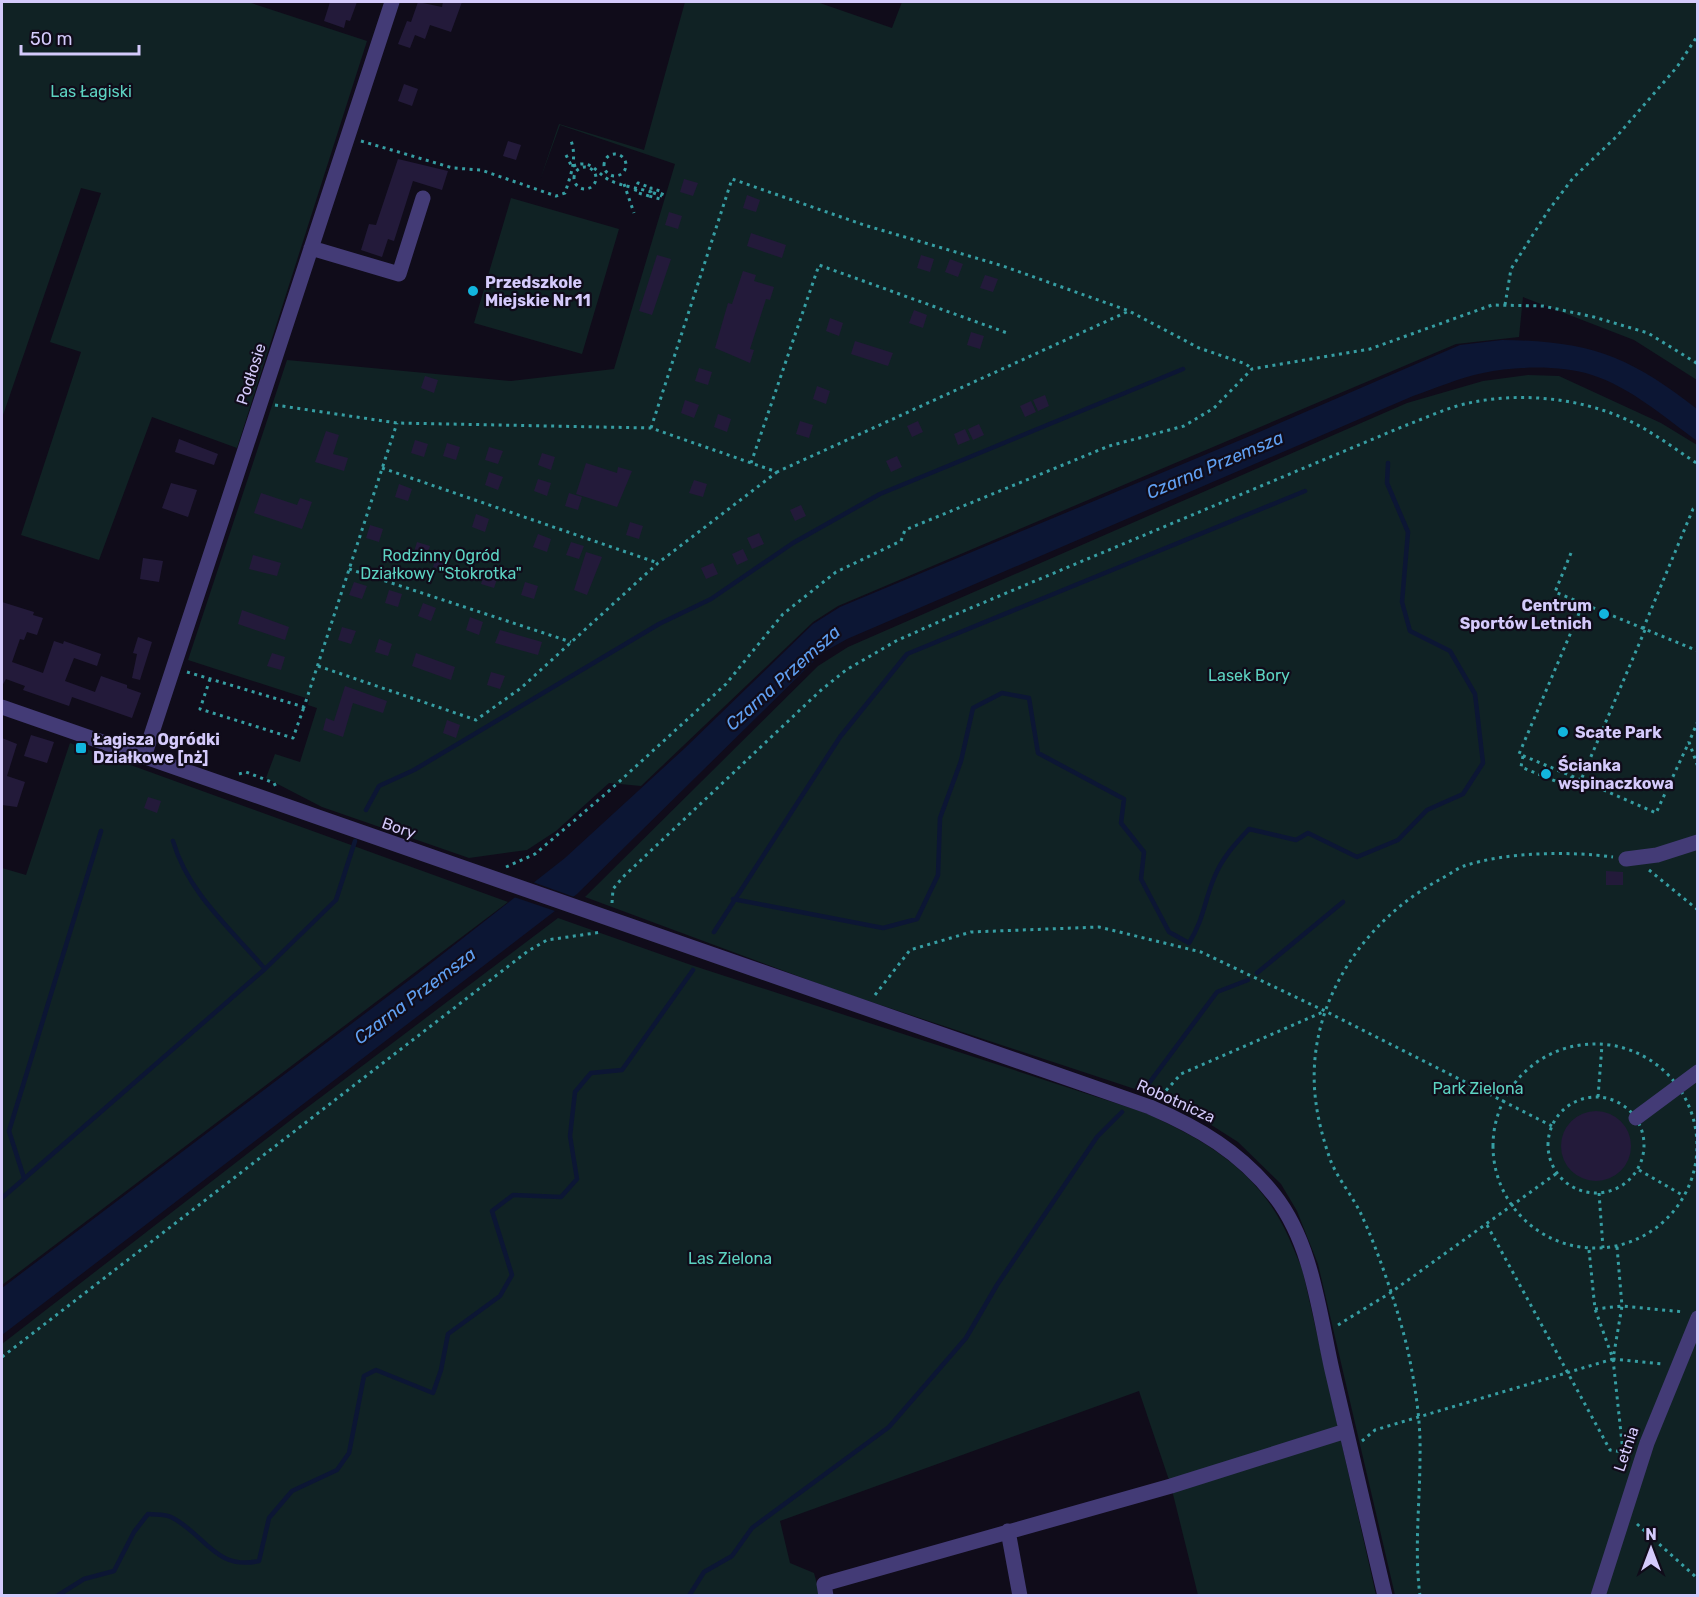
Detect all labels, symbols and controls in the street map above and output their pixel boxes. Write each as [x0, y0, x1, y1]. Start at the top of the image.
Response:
scale bar [21, 18, 140, 56]
text: 50 m [30, 28, 73, 50]
park label: Las Łagiski [50, 82, 132, 101]
place label: Przedszkole Miejskie Nr 11 [485, 273, 591, 310]
marker: Przedszkole Miejskie Nr 11 [466, 284, 480, 298]
street label: Podłosie [232, 341, 270, 407]
water label: Czarna Przemsza [1143, 426, 1287, 504]
park label: Rodzinny Ogród Działkowy "Stokrotka" [360, 546, 522, 583]
place label: Centrum Sportów Letnich [1460, 596, 1592, 633]
marker: Centrum Sportów Letnich [1597, 607, 1611, 621]
water label: Czarna Przemsza [721, 620, 845, 735]
park label: Lasek Bory [1208, 666, 1290, 685]
place label: Scate Park [1575, 723, 1662, 742]
marker: Scate Park [1556, 725, 1570, 739]
place label: Łagisza Ogródki Działkowe [nż] [93, 730, 220, 767]
marker: Łagisza Ogródki Działkowe [nż] [74, 741, 88, 755]
place label: Ścianka wspinaczkowa [1558, 755, 1674, 793]
marker: Ścianka wspinaczkowa [1539, 767, 1553, 781]
street label: Bory [379, 813, 419, 843]
water label: Czarna Przemsza [350, 943, 481, 1049]
street label: Robotnicza [1134, 1075, 1218, 1127]
park label: Park Zielona [1432, 1079, 1524, 1098]
park label: Las Zielona [688, 1249, 772, 1268]
street label: Letnia [1609, 1424, 1643, 1474]
north arrow [1621, 1519, 1681, 1579]
text: N [1645, 1525, 1657, 1544]

